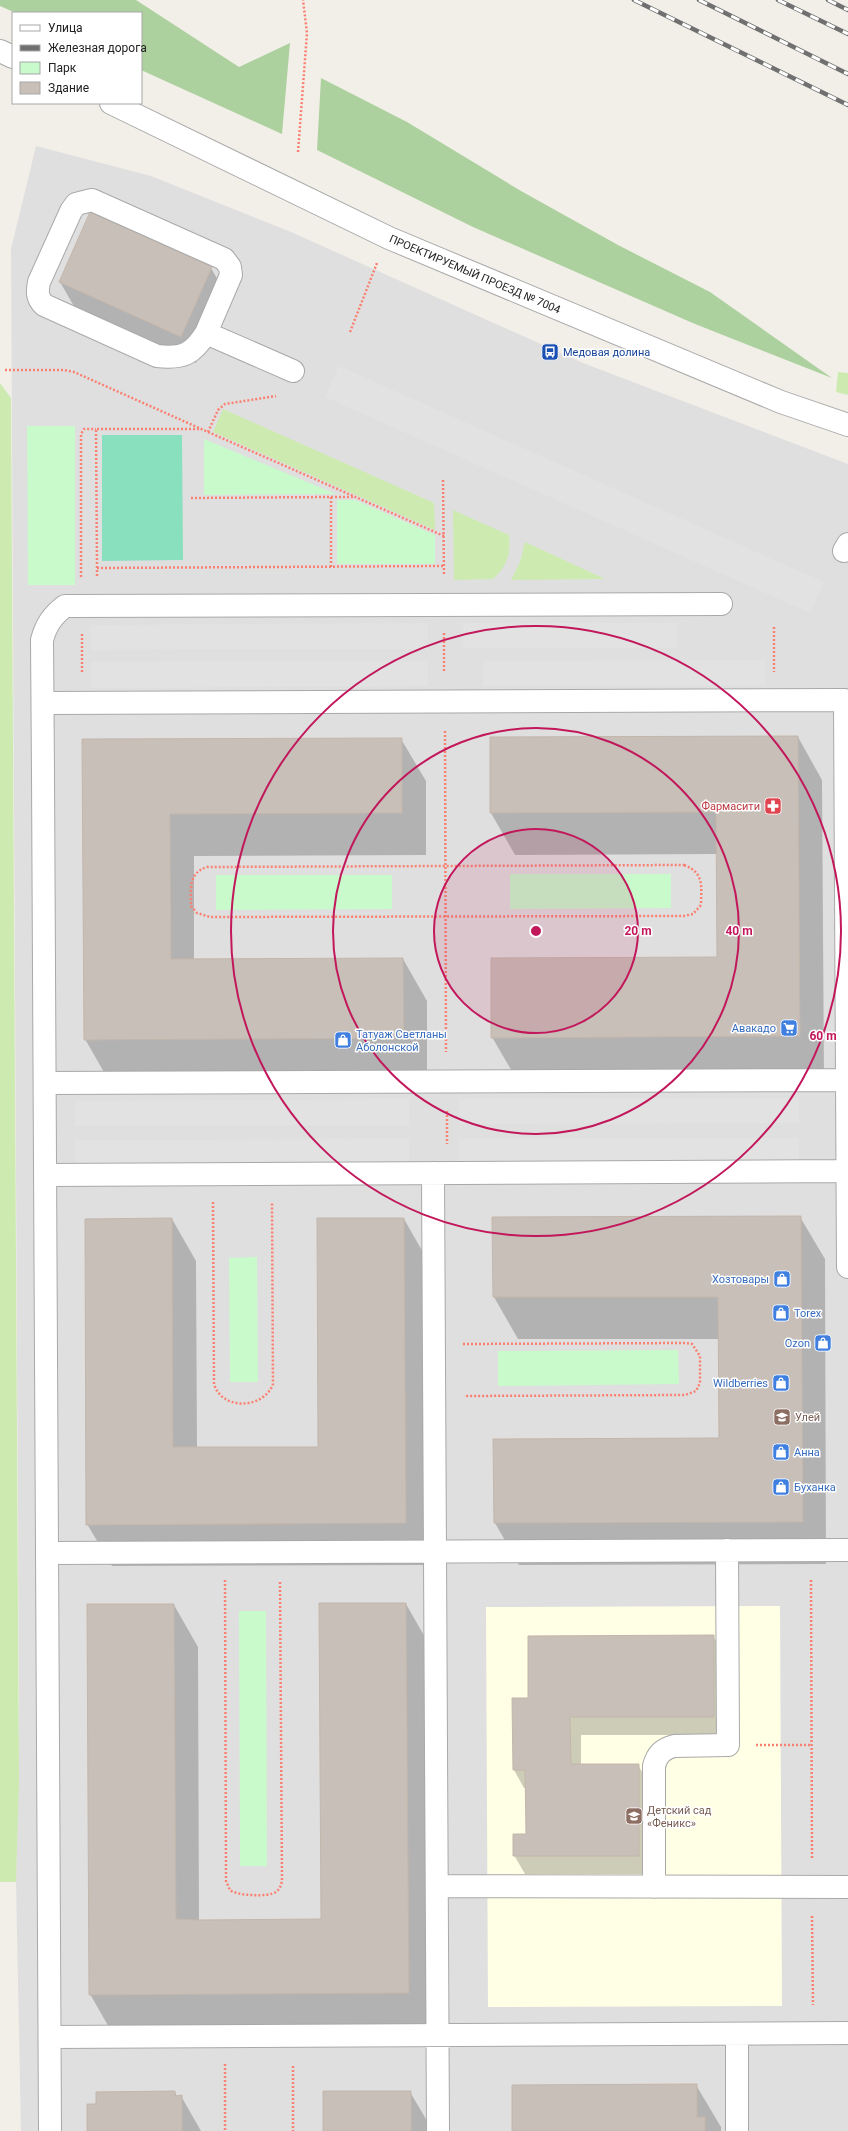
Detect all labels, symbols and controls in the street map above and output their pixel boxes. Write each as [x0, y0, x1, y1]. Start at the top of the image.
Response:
legend [12, 12, 142, 104]
text: Улица [48, 21, 83, 35]
text: Железная дорога [48, 41, 147, 55]
text: Парк [48, 61, 77, 75]
text: Здание [48, 81, 89, 95]
street label: ПРОЕКТИРУЕМЫЙ ПРОЕЗД № 7004 [387, 232, 562, 317]
bus stop icon: Медовая долина [540, 342, 560, 362]
place label: Медовая долина [563, 346, 650, 359]
pharmacy icon: Фармасити [763, 796, 783, 816]
place label: Фармасити [701, 800, 760, 813]
centre of rings [529, 924, 543, 938]
text: 20 m [624, 924, 652, 938]
text: 40 m [725, 924, 753, 938]
supermarket icon: Авакадо [779, 1018, 799, 1038]
place label: Авакадо [732, 1022, 776, 1035]
place label: Татуаж Светланы Аболонской [356, 1028, 447, 1054]
text: 60 m [809, 1029, 837, 1043]
shop icon: Татуаж Светланы Аболонской [333, 1030, 353, 1050]
shop icon: Хозтовары [772, 1269, 792, 1289]
place label: Хозтовары [712, 1273, 769, 1286]
shop icon: Torex [771, 1303, 791, 1323]
place label: Torex [794, 1307, 822, 1320]
shop icon: Ozon [813, 1333, 833, 1353]
place label: Ozon [785, 1337, 810, 1350]
shop icon: Wildberries [771, 1373, 791, 1393]
place label: Wildberries [713, 1377, 768, 1390]
school or university icon: Улей [772, 1407, 792, 1427]
place label: Улей [795, 1411, 820, 1424]
shop icon: Анна [771, 1442, 791, 1462]
place label: Анна [794, 1446, 820, 1459]
shop icon: Буханка [771, 1477, 791, 1497]
place label: Буханка [794, 1481, 836, 1494]
place label: Детский сад «Феникс» [647, 1804, 712, 1830]
school or university icon: Детский сад «Феникс» [624, 1806, 644, 1826]

